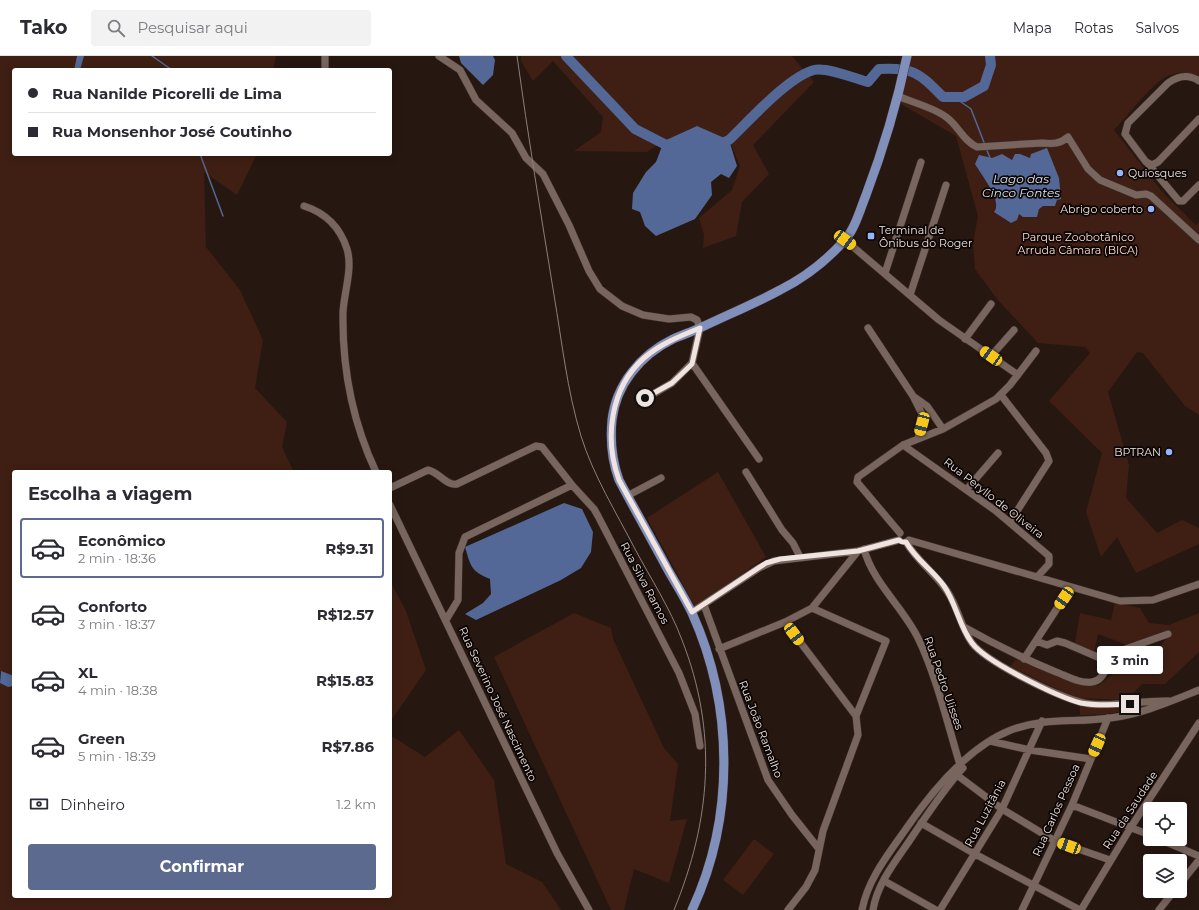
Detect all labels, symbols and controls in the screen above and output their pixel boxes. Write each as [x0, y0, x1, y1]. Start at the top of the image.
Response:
search box [91, 10, 371, 46]
text: Tako [20, 16, 67, 39]
icon: search [105, 17, 127, 39]
text: Pesquisar aqui [137, 18, 248, 37]
text: Mapa [1013, 19, 1052, 37]
text: Rotas [1074, 19, 1113, 37]
text: Salvos [1135, 19, 1179, 37]
text: Rua Nanilde Picorelli de Lima [52, 84, 282, 103]
text: Rua Monsenhor José Coutinho [52, 122, 292, 141]
place label: Quiosques [1128, 166, 1187, 180]
marker: Quiosques [1115, 168, 1125, 178]
water label: Lago das Cinco Fontes [982, 171, 1060, 200]
place label: Abrigo coberto [1060, 202, 1143, 216]
marker: Abrigo coberto [1146, 204, 1156, 214]
place label: Terminal de Ônibus do Roger [879, 223, 972, 250]
car [832, 228, 858, 252]
park label: Parque Zoobotânico Arruda Câmara (BICA) [1018, 230, 1138, 257]
marker: Terminal de Ônibus do Roger [866, 231, 876, 241]
car [978, 344, 1004, 368]
route start [636, 389, 654, 407]
car [913, 411, 931, 437]
place label: BPTRAN [1114, 445, 1161, 459]
marker: BPTRAN [1164, 447, 1174, 457]
street label: Rua Peryllo de Oliveira [941, 455, 1047, 541]
text: Escolha a viagem [28, 483, 192, 505]
icon: car [30, 530, 66, 566]
text: Econômico [78, 531, 166, 550]
text: R$9.31 [325, 539, 374, 558]
street label: Rua Silva Ramos [617, 540, 673, 627]
text: 2 min · 18:36 [78, 550, 156, 566]
car [1052, 585, 1076, 611]
icon: car [30, 596, 66, 632]
text: Conforto [78, 597, 147, 616]
text: R$12.57 [317, 605, 374, 624]
text: 3 min · 18:37 [78, 616, 155, 632]
car [782, 621, 806, 647]
street label: Rua Severino José Nascimento [456, 624, 540, 784]
street label: Rua Pedro Ulisses [921, 634, 967, 732]
callout: 3 min [1097, 646, 1163, 674]
text: 3 min [1111, 652, 1149, 668]
icon: car [30, 662, 66, 698]
text: XL [78, 663, 97, 682]
text: R$15.83 [316, 671, 374, 690]
street label: Rua João Ramalho [736, 678, 786, 780]
text: 4 min · 18:38 [78, 682, 158, 698]
route end [1121, 695, 1139, 713]
icon: car [30, 728, 66, 764]
text: Green [78, 729, 125, 748]
car [1087, 732, 1107, 758]
text: R$7.86 [321, 737, 374, 756]
text: 5 min · 18:39 [78, 748, 156, 764]
street label: Rua Carlos Pessoa [1029, 762, 1083, 858]
street label: Rua da Saudade [1100, 768, 1161, 852]
street label: Rua Luzitânia [961, 777, 1009, 849]
icon: cash [28, 793, 50, 815]
text: Dinheiro [60, 795, 125, 814]
text: 1.2 km [336, 796, 376, 812]
map controls [1143, 802, 1187, 898]
button: locate [1143, 802, 1187, 846]
car [1056, 836, 1082, 856]
button: Confirmar [28, 844, 376, 890]
button: layers [1143, 854, 1187, 898]

